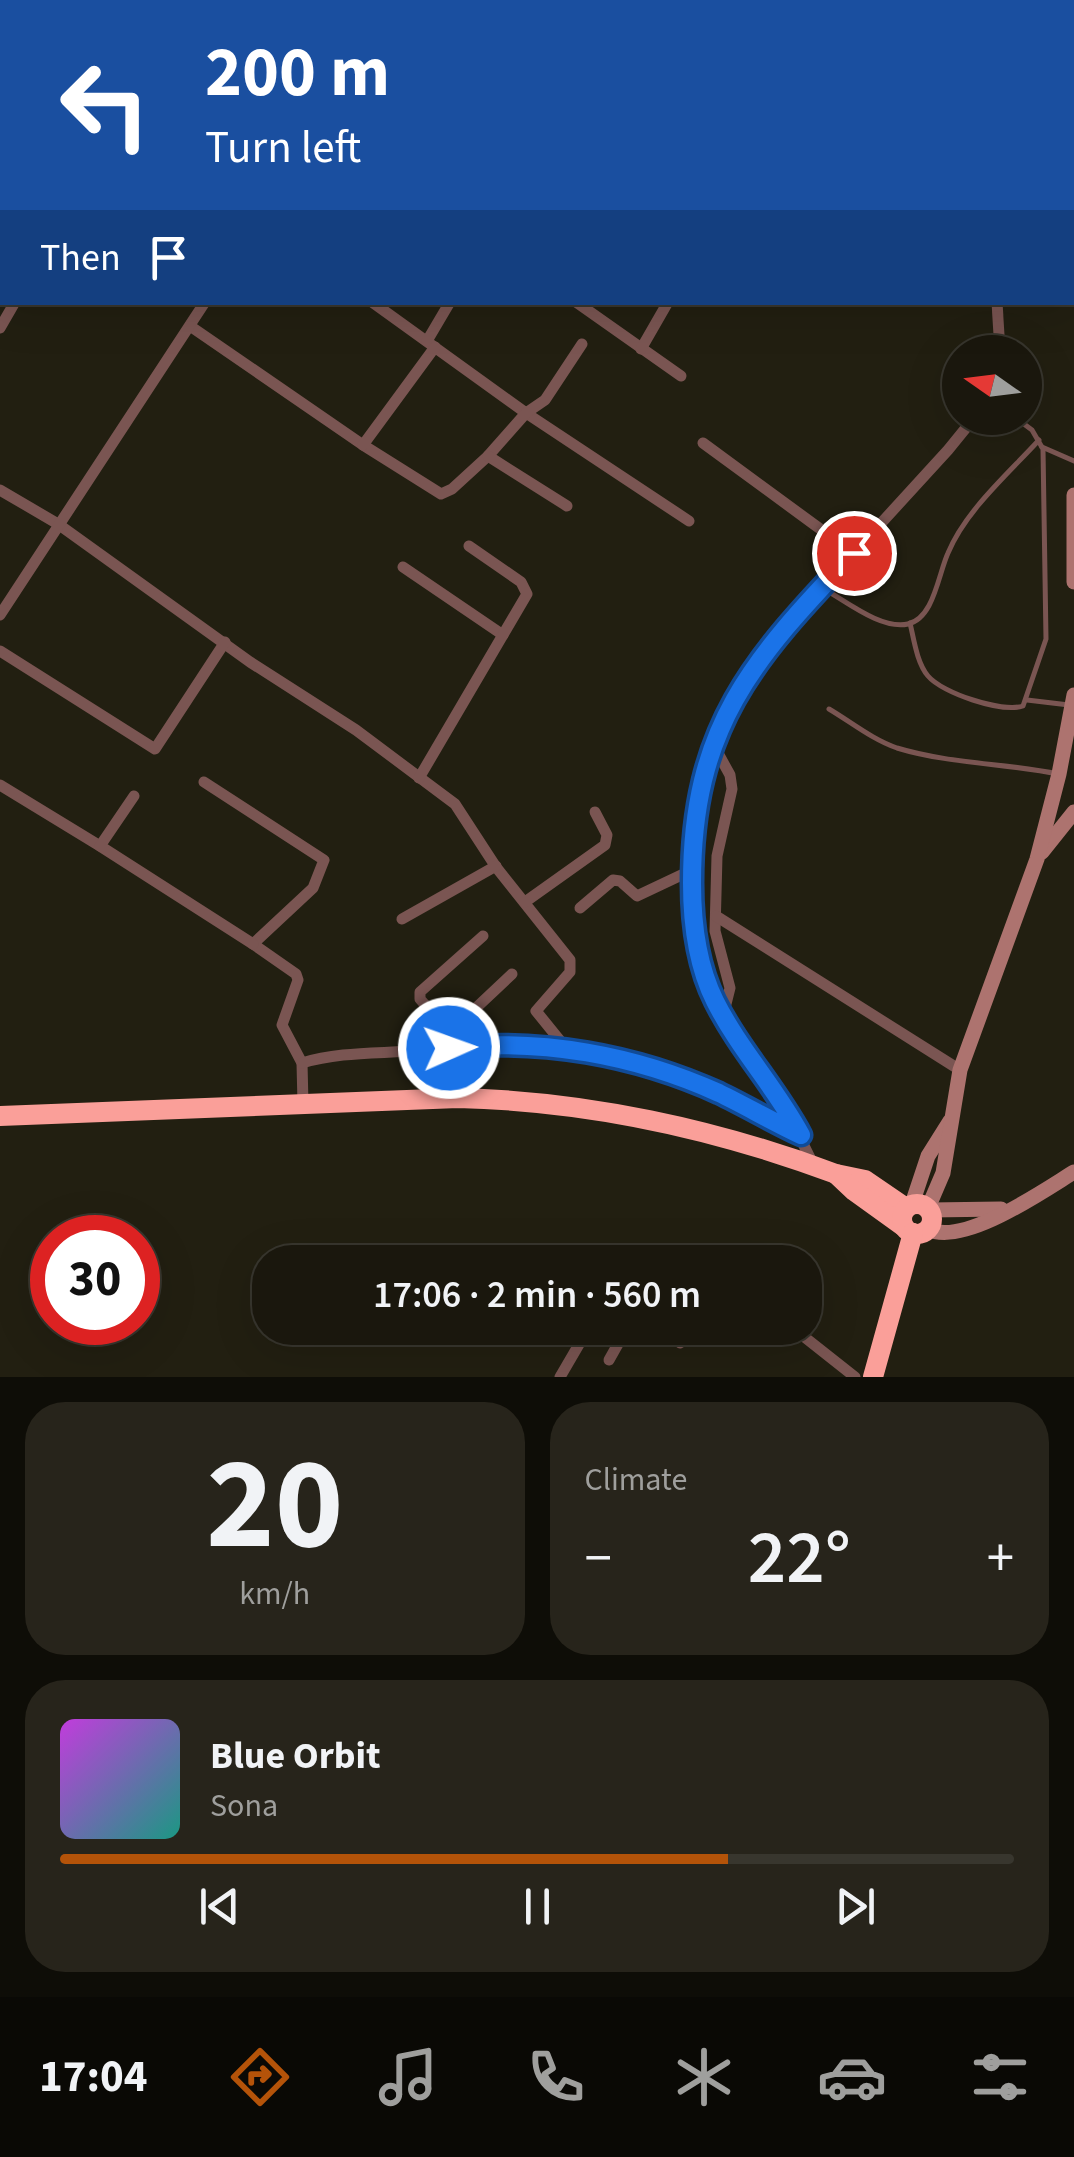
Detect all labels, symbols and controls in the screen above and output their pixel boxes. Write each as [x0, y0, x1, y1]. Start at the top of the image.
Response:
text: 200 m [205, 23, 390, 123]
icon: left [40, 40, 170, 170]
text: Turn left [205, 116, 361, 180]
icon: arrive [141, 230, 196, 285]
text: Then [40, 231, 121, 285]
north arrow [942, 335, 1042, 435]
map controls [942, 335, 1042, 435]
pin [812, 511, 897, 596]
icon: arrive [827, 526, 882, 581]
position arrow [397, 996, 501, 1100]
speed limit sign: 30 [30, 1215, 160, 1345]
text: 17:06 · 2 min · 560 m [373, 1268, 701, 1322]
text: 20 [206, 1413, 343, 1598]
text: Climate [585, 1457, 687, 1503]
text: 22° [748, 1505, 851, 1612]
text: − [585, 1520, 612, 1598]
text: + [987, 1520, 1014, 1598]
text: km/h [239, 1571, 310, 1617]
text: Blue Orbit [210, 1729, 381, 1783]
text: Sona [210, 1783, 278, 1829]
icon: previous [192, 1879, 247, 1934]
icon: pause [510, 1879, 565, 1934]
icon: next [828, 1879, 883, 1934]
icon: directions [225, 2042, 295, 2112]
icon: music [373, 2042, 443, 2112]
icon: phone [521, 2042, 591, 2112]
icon: climate [669, 2042, 739, 2112]
icon: car [817, 2042, 887, 2112]
icon: filters [965, 2042, 1035, 2112]
text: 17:04 [39, 2045, 148, 2109]

